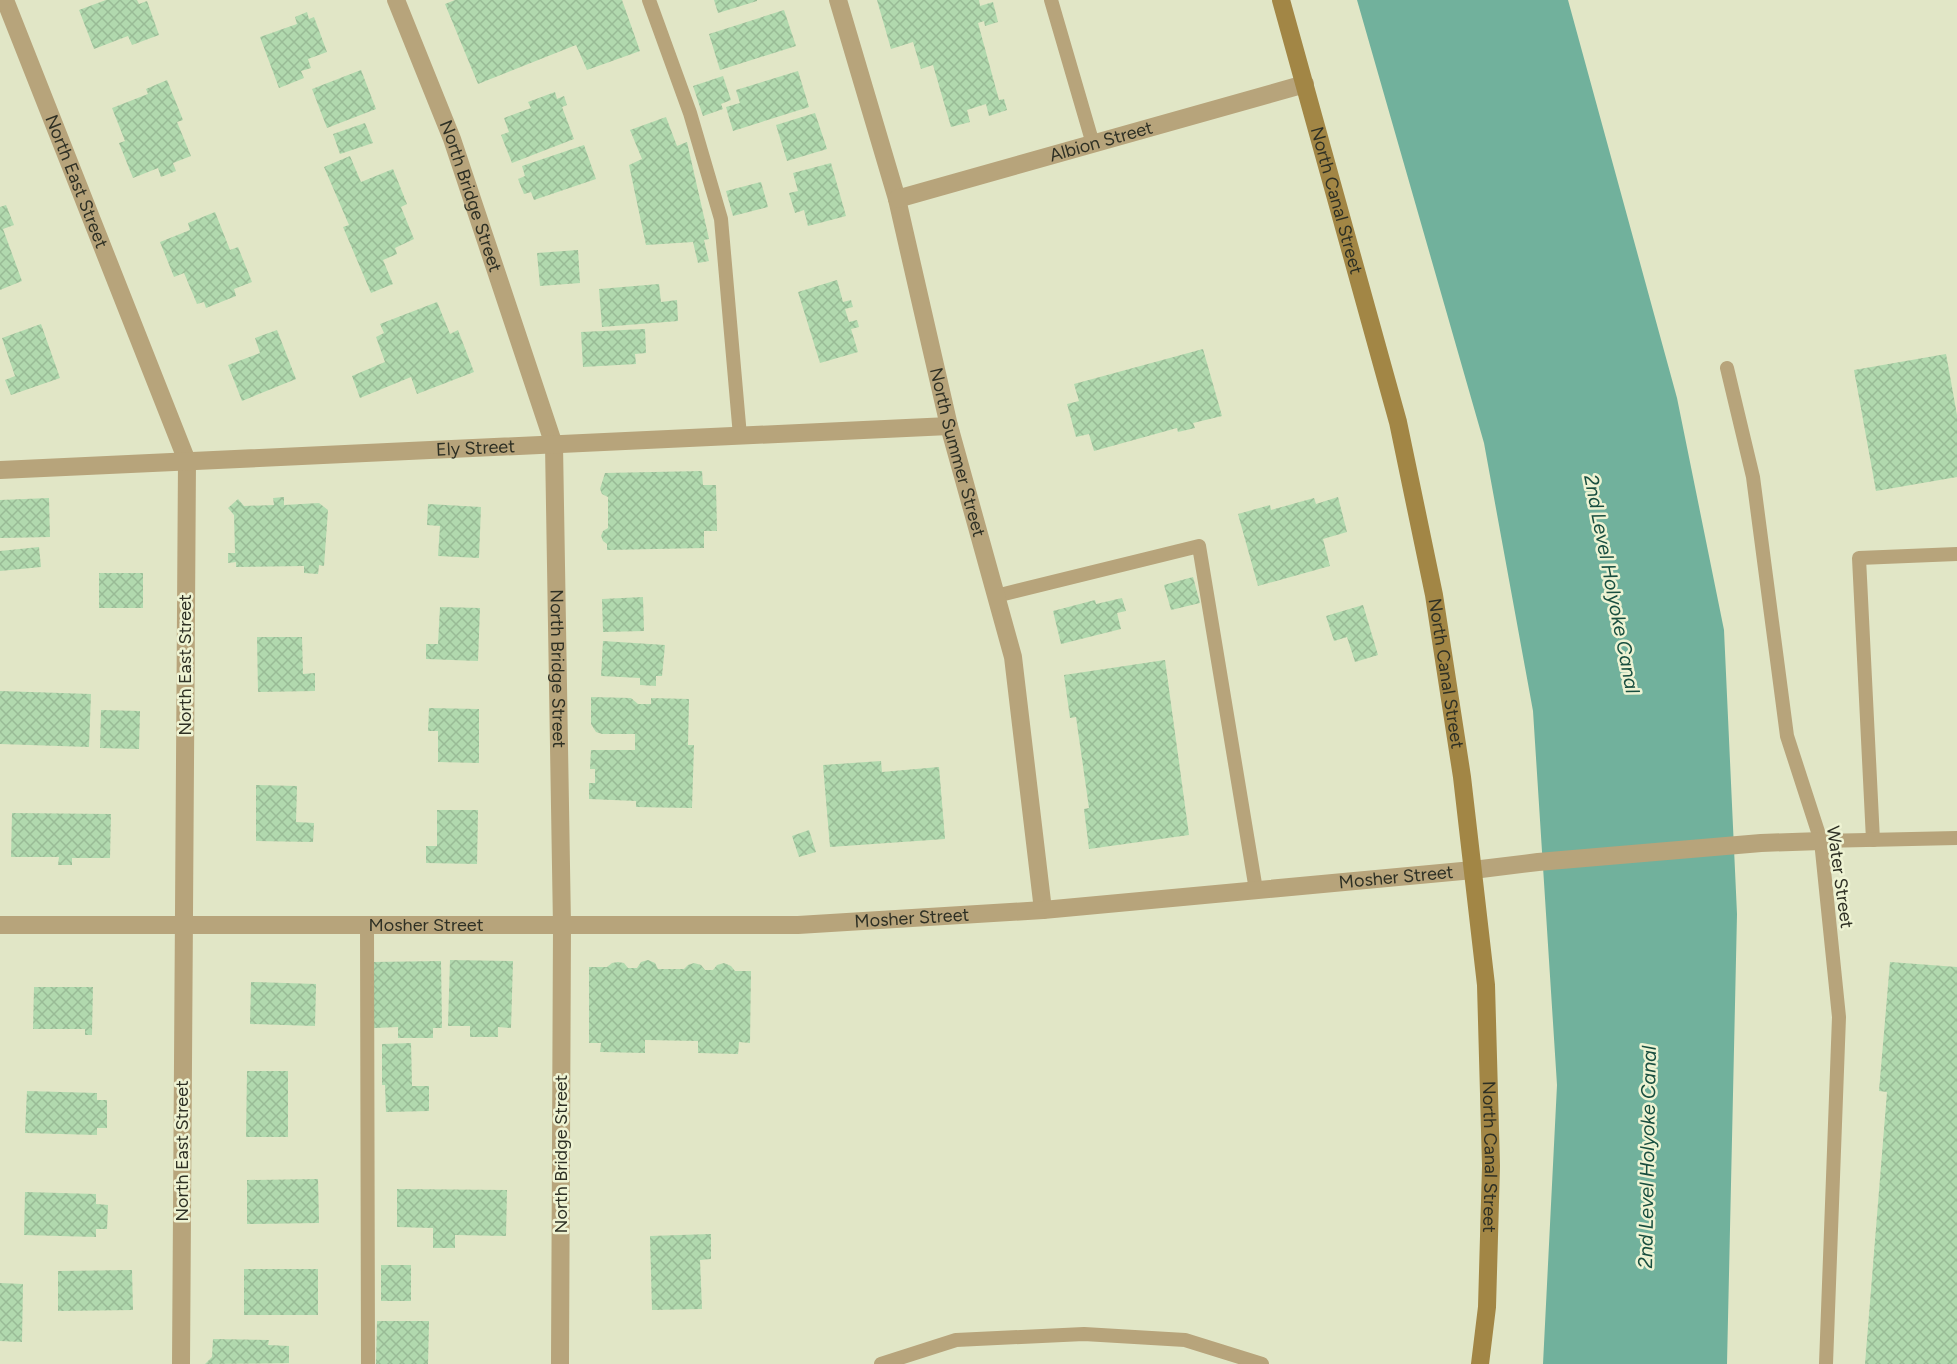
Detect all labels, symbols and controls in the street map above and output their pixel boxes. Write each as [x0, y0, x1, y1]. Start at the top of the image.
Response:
street label: North East Street [40, 111, 113, 252]
street label: Albion Street [1047, 116, 1155, 166]
street label: North Bridge Street [435, 117, 507, 275]
street label: North Canal Street [1306, 124, 1368, 277]
street label: North Summer Street [925, 365, 990, 540]
street label: Ely Street [436, 435, 516, 461]
water label: 2nd Level Holyoke Canal [1579, 472, 1645, 696]
street label: North Bridge Street [545, 589, 570, 748]
street label: North East Street [174, 594, 196, 736]
street label: North Canal Street [1424, 597, 1469, 750]
street label: Water Street [1822, 824, 1858, 930]
street label: Mosher Street [1338, 861, 1454, 893]
street label: Mosher Street [854, 904, 970, 933]
street label: Mosher Street [369, 914, 484, 936]
water label: 2nd Level Holyoke Canal [1633, 1045, 1661, 1269]
street label: North Bridge Street [550, 1074, 572, 1233]
street label: North East Street [171, 1080, 193, 1222]
street label: North Canal Street [1478, 1080, 1502, 1233]

